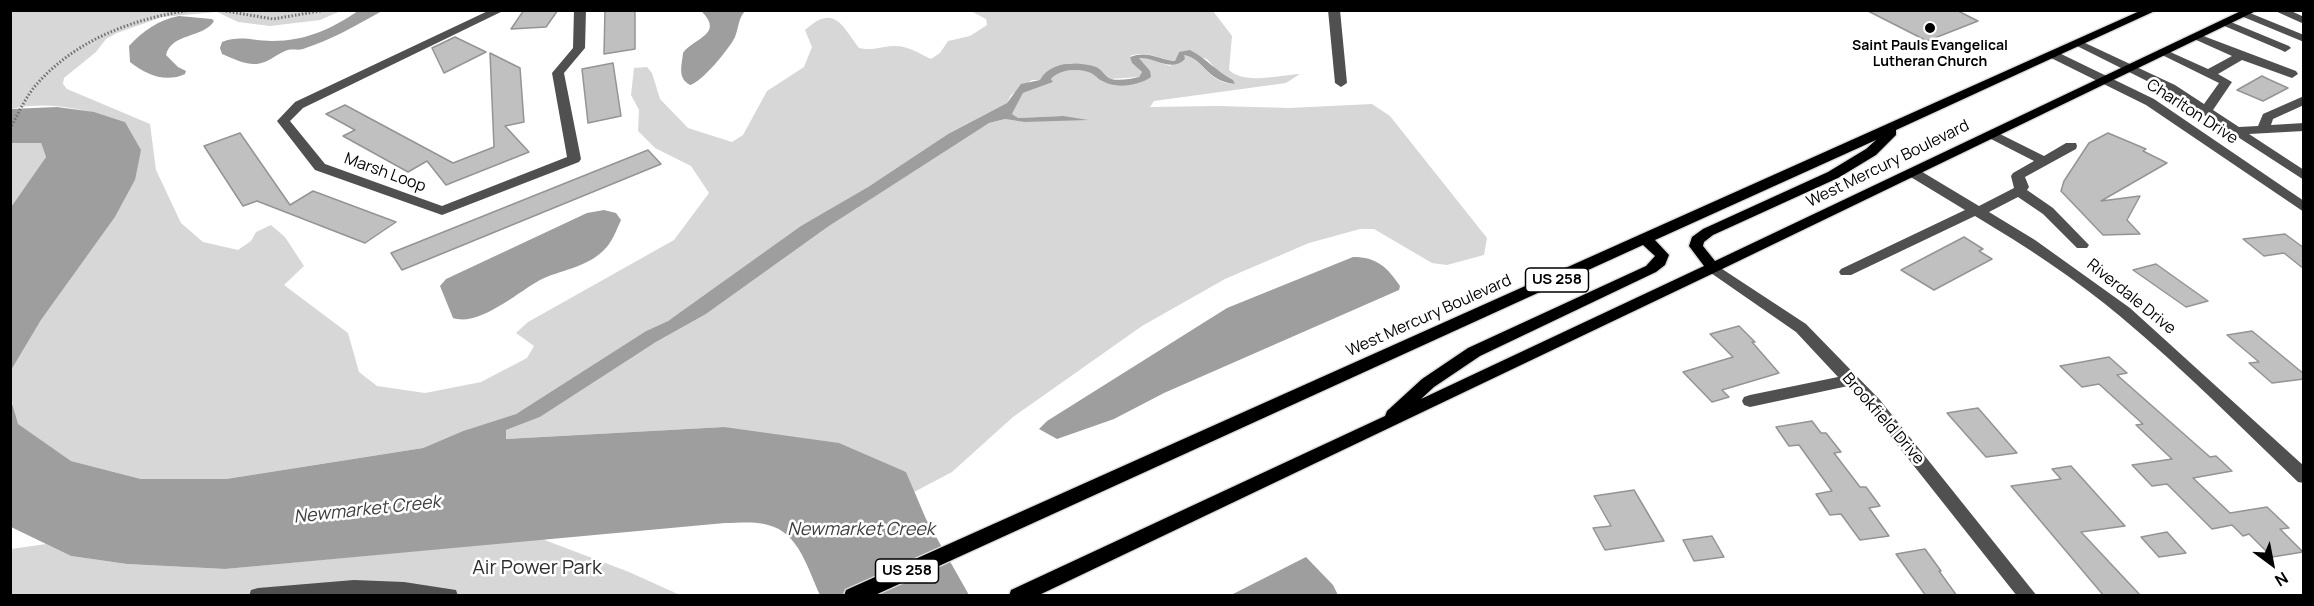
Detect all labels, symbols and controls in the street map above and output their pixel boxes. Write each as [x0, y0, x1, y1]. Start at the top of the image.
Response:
marker: Saint Pauls Evangelical Lutheran Church [1923, 21, 1937, 35]
place label: Saint Pauls Evangelical Lutheran Church [1852, 38, 2008, 70]
street label: Charlton Drive [2143, 75, 2241, 149]
street label: West Mercury Boulevard [1804, 116, 1972, 212]
street label: Marsh Loop [342, 149, 428, 197]
street label: Riverdale Drive [2083, 255, 2179, 339]
road number: US 258 [1526, 268, 1588, 292]
street label: West Mercury Boulevard [1344, 271, 1514, 361]
street label: Brookfield Drive [1838, 369, 1928, 469]
water label: Newmarket Creek [293, 492, 441, 528]
water label: Newmarket Creek [787, 519, 935, 541]
north arrow [2242, 534, 2302, 594]
park label: Air Power Park [472, 556, 602, 580]
road number: US 258 [876, 559, 938, 583]
text: N [2271, 567, 2292, 592]

